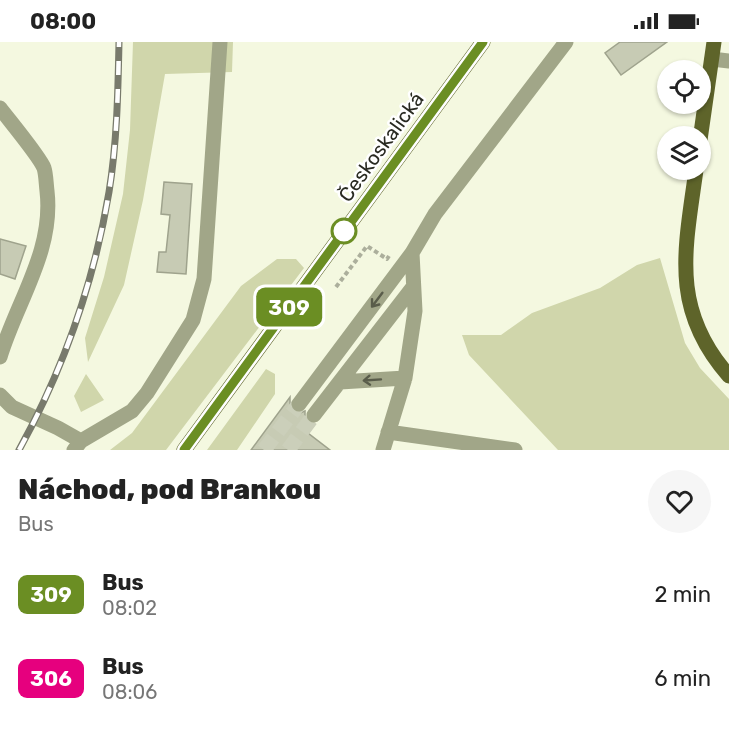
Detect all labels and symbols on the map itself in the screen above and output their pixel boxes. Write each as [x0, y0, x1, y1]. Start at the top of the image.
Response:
street label: Českoskalická [333, 88, 429, 206]
unlabelled marker [331, 218, 357, 244]
line badge: 309 [254, 288, 324, 326]
one-way arrow [371, 292, 383, 308]
one-way arrow [363, 375, 383, 386]

